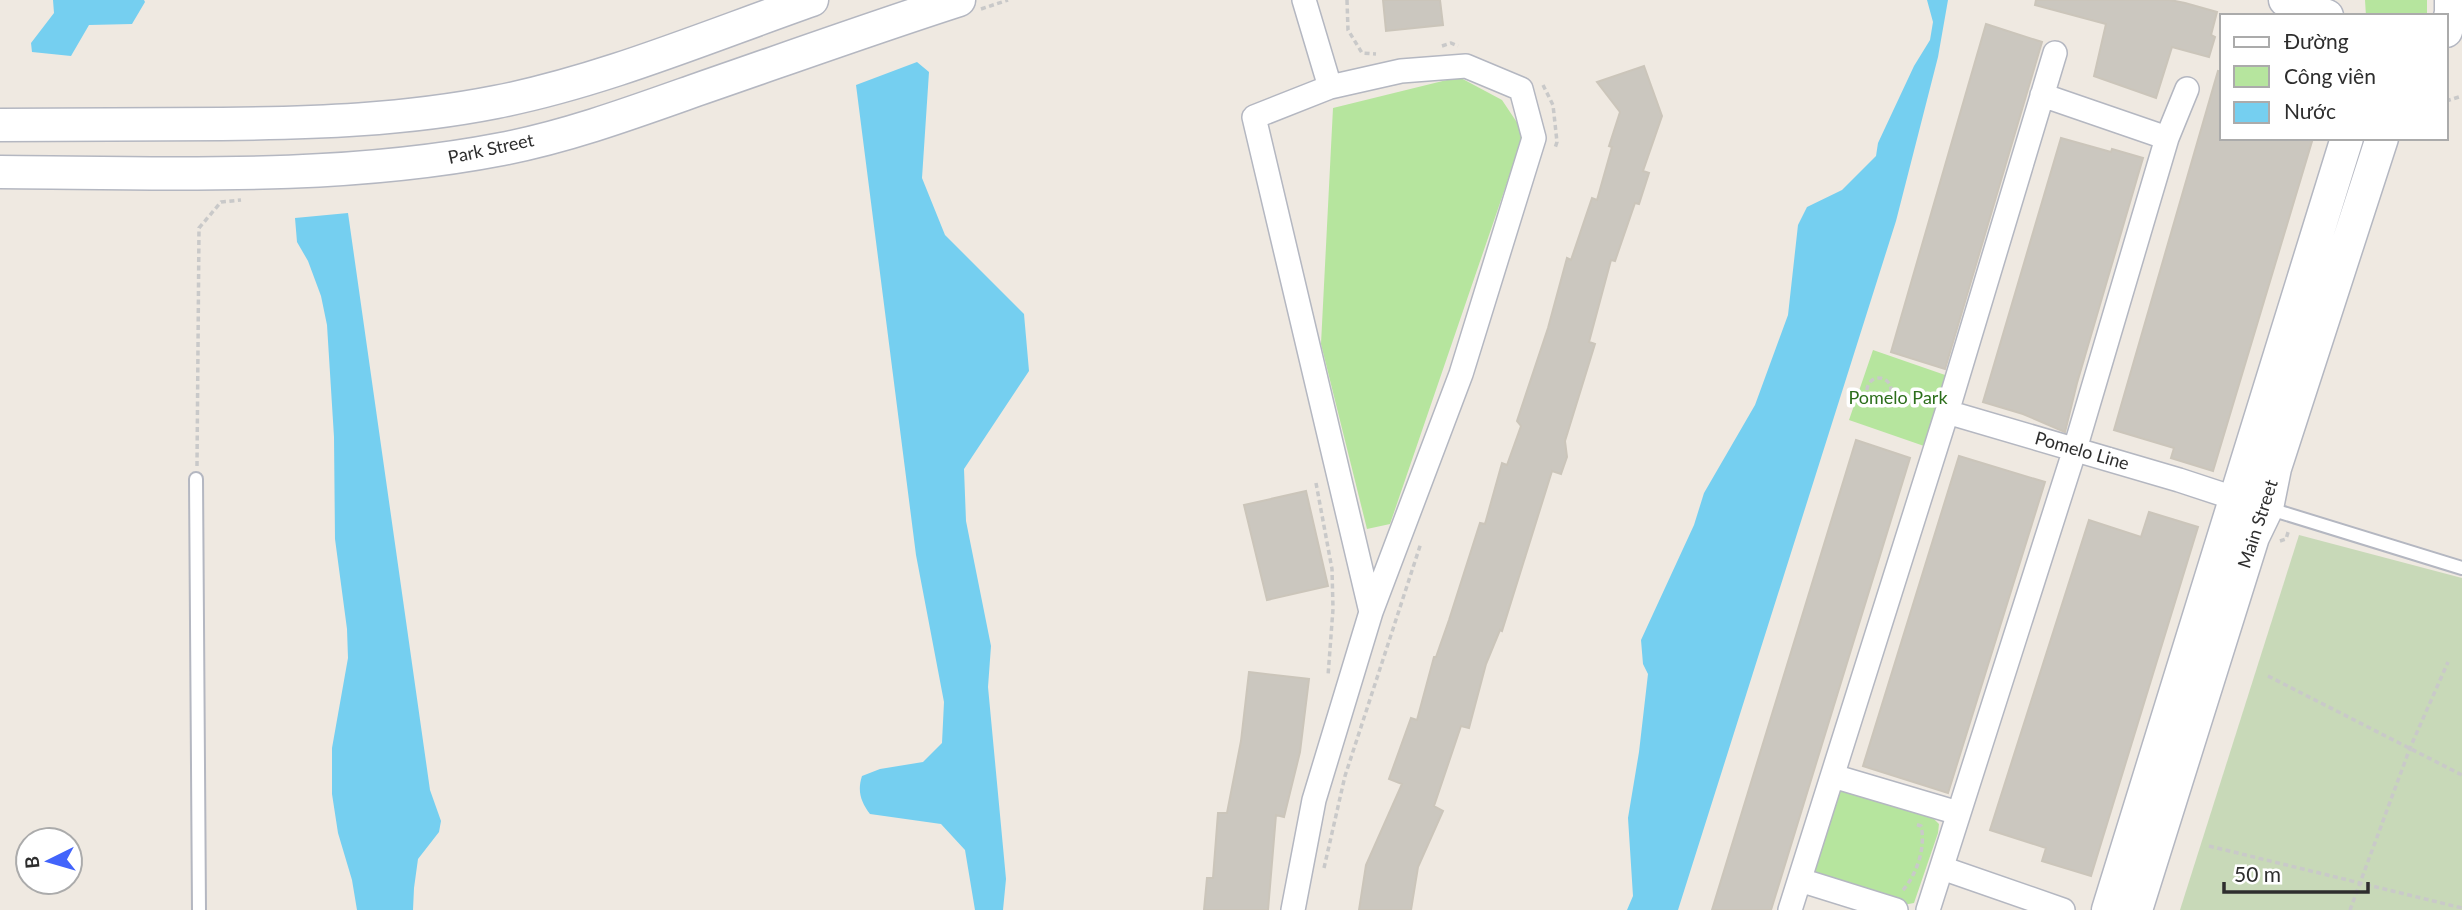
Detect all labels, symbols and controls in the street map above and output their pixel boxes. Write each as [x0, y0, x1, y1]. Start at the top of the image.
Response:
legend [2220, 14, 2448, 140]
text: Đường [2284, 28, 2349, 53]
text: Công viên [2284, 63, 2376, 88]
text: Nước [2284, 98, 2336, 123]
street label: Park Street [446, 128, 536, 168]
park label: Pomelo Park [1848, 386, 1948, 408]
street label: Pomelo Line [2033, 426, 2132, 474]
street label: Main Street [2232, 476, 2282, 571]
north arrow [14, 826, 84, 896]
scale bar [2224, 850, 2368, 894]
text: B [20, 855, 44, 870]
text: 50 m [2234, 861, 2281, 886]

